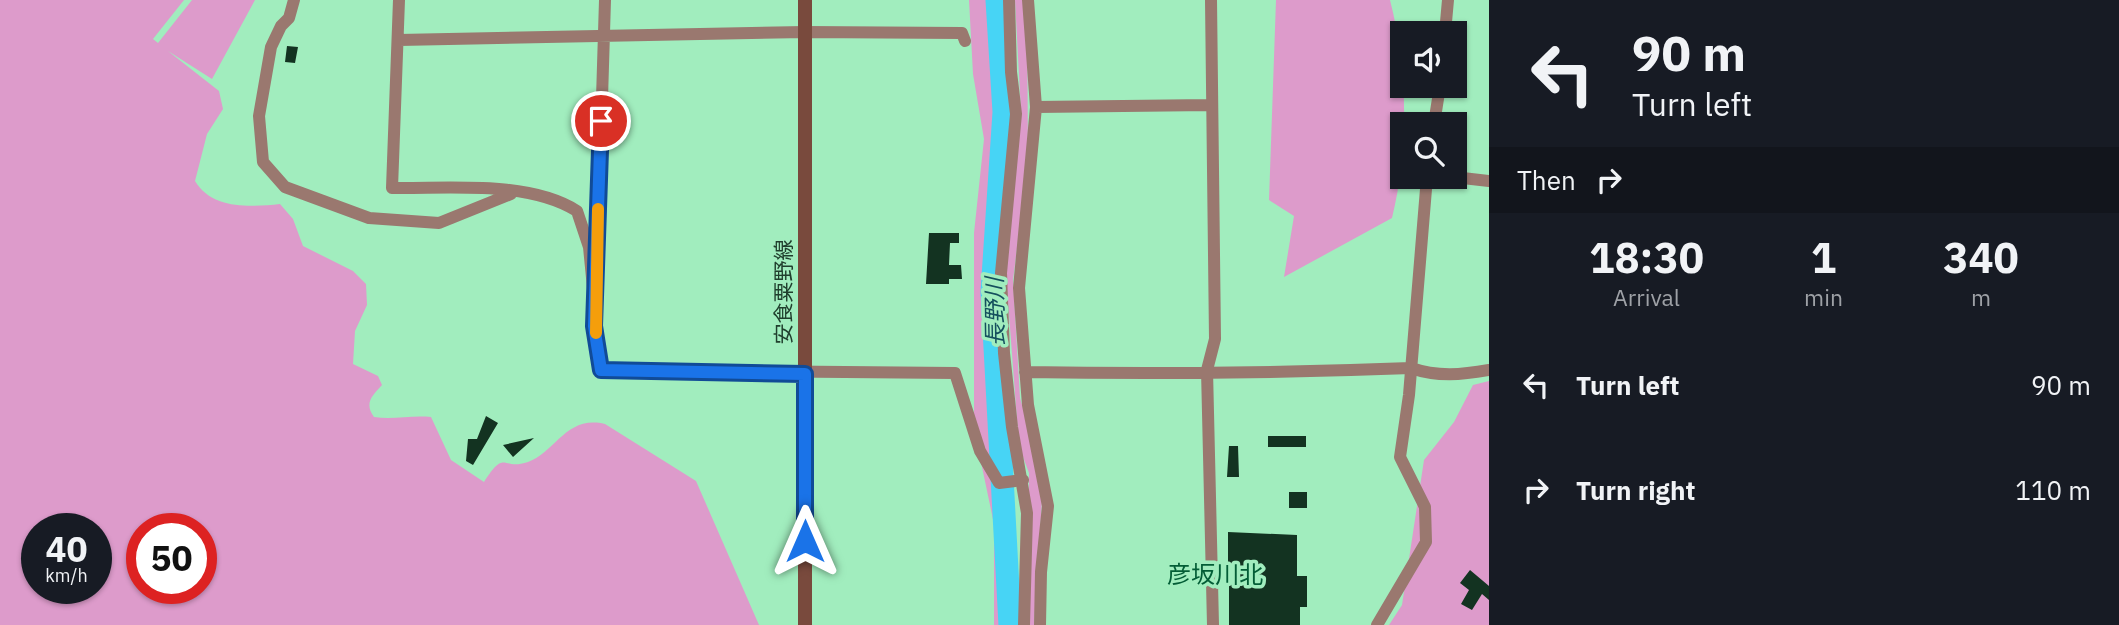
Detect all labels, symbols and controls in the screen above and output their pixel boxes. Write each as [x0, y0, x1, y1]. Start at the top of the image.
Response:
map controls [1390, 21, 1467, 189]
button: sound [1390, 21, 1467, 98]
text: 90 m [1632, 21, 1746, 84]
icon: left [1517, 28, 1608, 119]
text: Turn left [1632, 83, 1752, 125]
pin [571, 91, 631, 151]
icon: arrive [582, 102, 620, 140]
button: search [1390, 112, 1467, 189]
icon: right [1590, 161, 1628, 199]
text: Then [1517, 163, 1576, 197]
text: 18:30 [1589, 230, 1704, 285]
text: 1 [1811, 230, 1836, 285]
text: 340 [1943, 230, 2019, 285]
street label: 安食粟野線 [769, 240, 797, 345]
water label: 長野川 [978, 274, 1010, 347]
text: Arrival [1613, 282, 1680, 312]
text: min [1804, 282, 1843, 312]
text: m [1971, 282, 1991, 312]
icon: left [1517, 366, 1555, 404]
text: Turn left [1576, 368, 1679, 402]
text: 90 m [2031, 368, 2091, 402]
icon: right [1517, 471, 1555, 509]
text: Turn right [1576, 473, 1695, 507]
text: 110 m [2015, 473, 2091, 507]
position arrow [768, 504, 842, 578]
speed limit sign: 50 [126, 513, 217, 604]
text: 40 [45, 526, 88, 572]
district label: 彦坂川北 [1167, 558, 1263, 590]
text: km/h [45, 564, 88, 587]

